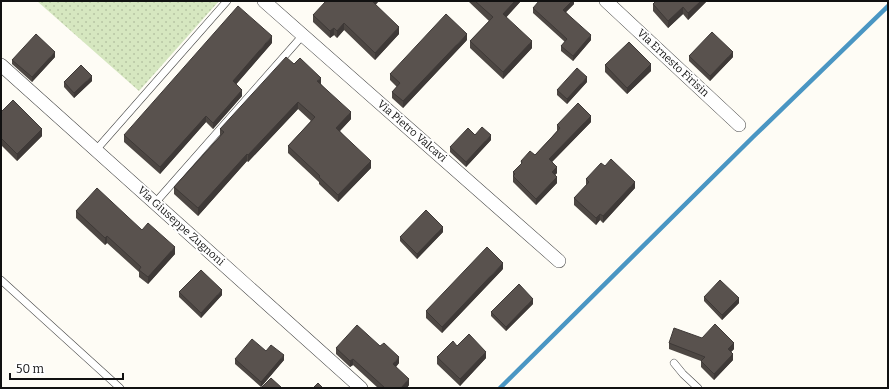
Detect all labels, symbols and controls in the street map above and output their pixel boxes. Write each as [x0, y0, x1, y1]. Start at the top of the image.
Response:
street label: Via Ernesto Firisin [634, 26, 712, 100]
street label: Via Pietro Valcavi [375, 97, 450, 165]
street label: Via Giuseppe Zugnoni [135, 184, 228, 269]
scale bar [10, 355, 123, 381]
text: 50 m [16, 362, 45, 376]

